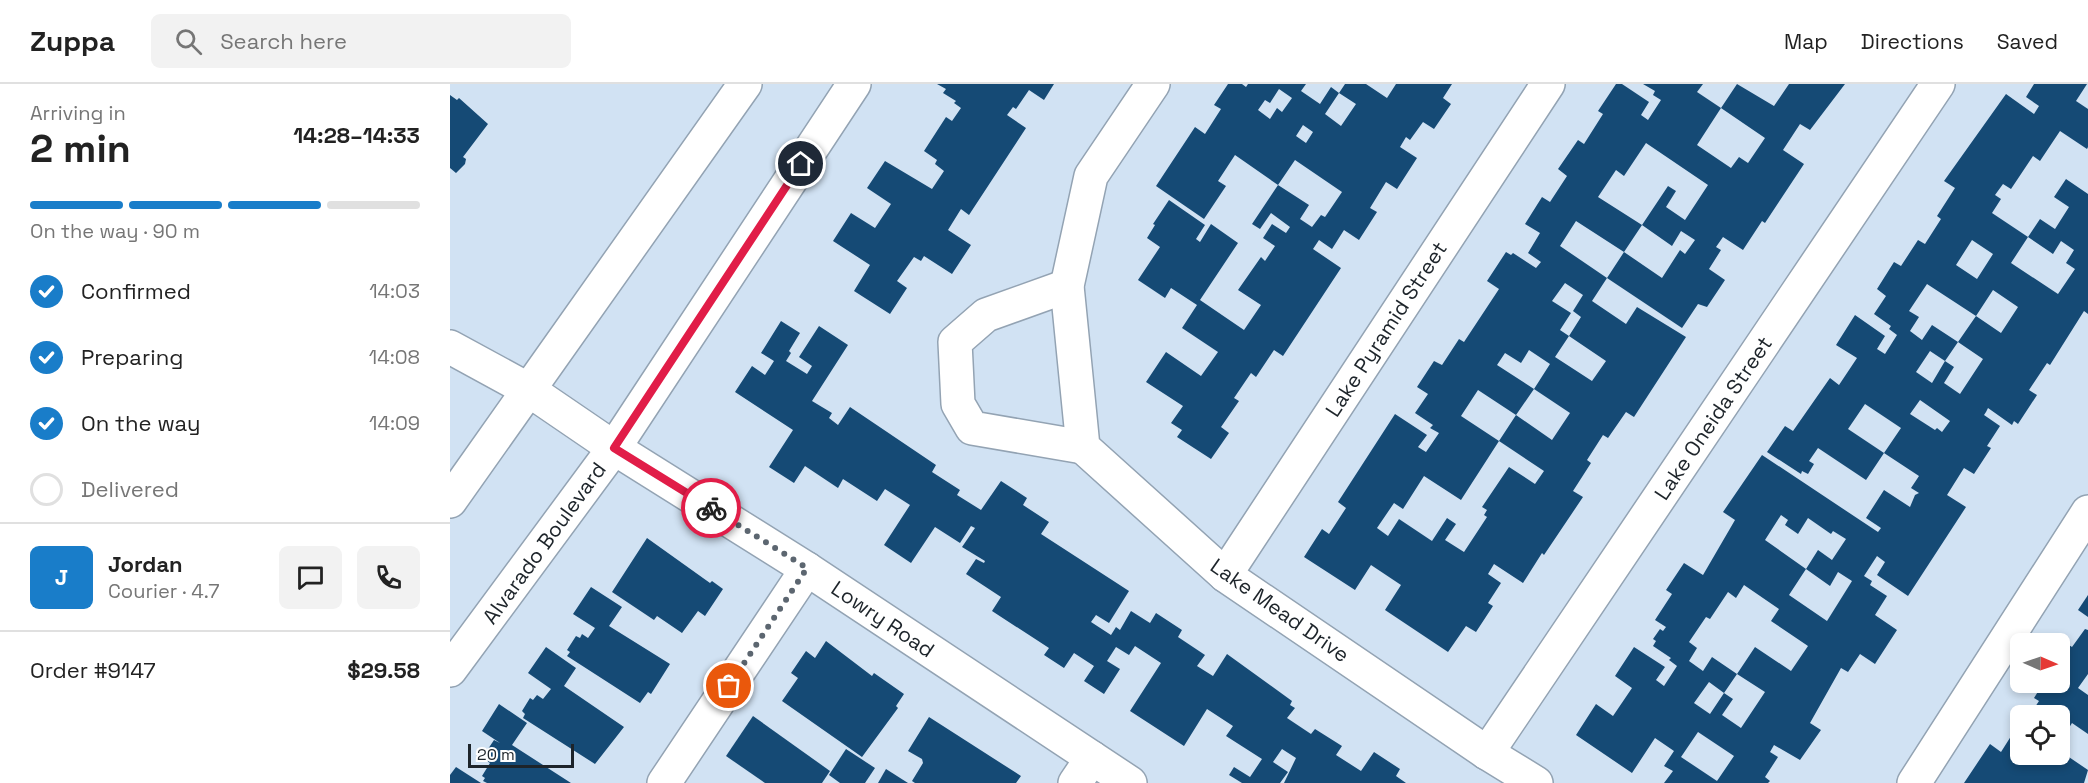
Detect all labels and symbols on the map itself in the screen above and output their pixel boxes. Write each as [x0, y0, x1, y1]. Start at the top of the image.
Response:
pin [775, 138, 826, 189]
street label: Lake Pyramid Street [1319, 236, 1453, 422]
street label: Lake Oneida Street [1648, 331, 1778, 505]
street label: Alvarado Boulevard [476, 457, 612, 629]
courier [681, 478, 741, 538]
street label: Lake Mead Drive [1205, 552, 1355, 668]
street label: Lowry Road [826, 575, 940, 663]
north arrow [2010, 633, 2070, 693]
pin [703, 660, 754, 711]
scale bar [468, 741, 574, 768]

